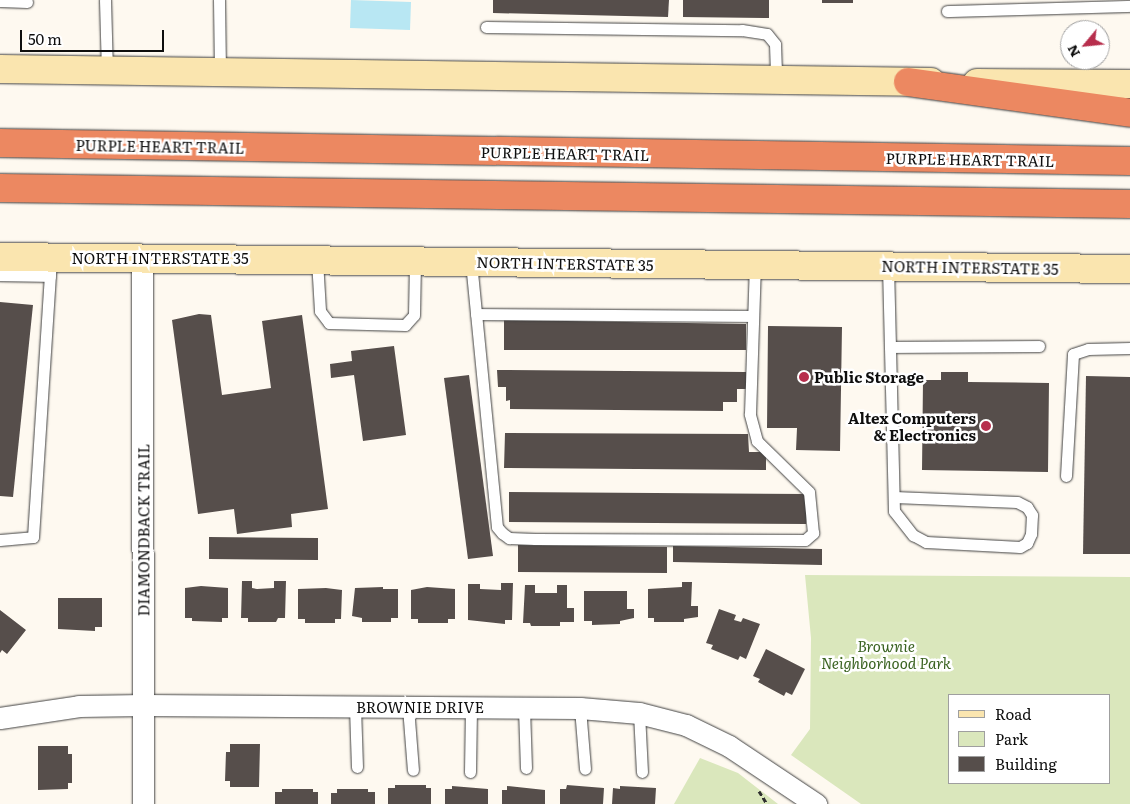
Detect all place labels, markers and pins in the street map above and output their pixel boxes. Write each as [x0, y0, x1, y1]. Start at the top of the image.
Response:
place label: Public Storage [814, 368, 924, 386]
marker: Public Storage [798, 371, 810, 383]
place label: Altex Computers & Electronics [848, 408, 976, 443]
marker: Altex Computers & Electronics [980, 420, 992, 432]

